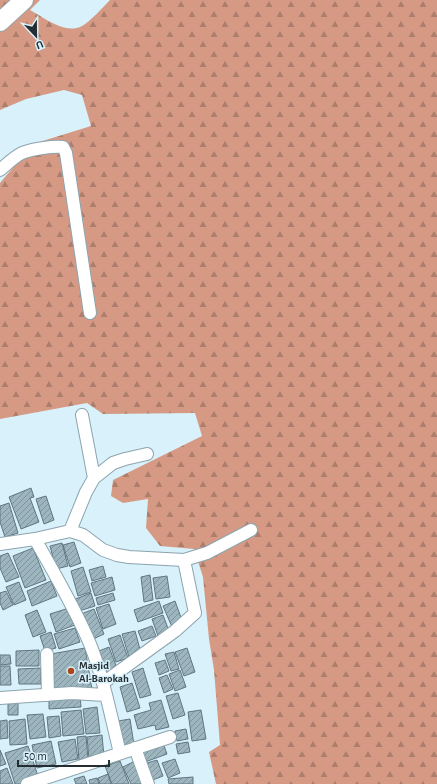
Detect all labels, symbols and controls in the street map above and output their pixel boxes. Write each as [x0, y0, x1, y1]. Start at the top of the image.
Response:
north arrow [16, 16, 56, 56]
text: U [34, 38, 45, 51]
place label: Masjid Al-Barokah [79, 660, 129, 684]
marker: Masjid Al-Barokah [66, 666, 76, 676]
scale bar [18, 742, 109, 768]
text: 50 m [24, 750, 47, 762]

